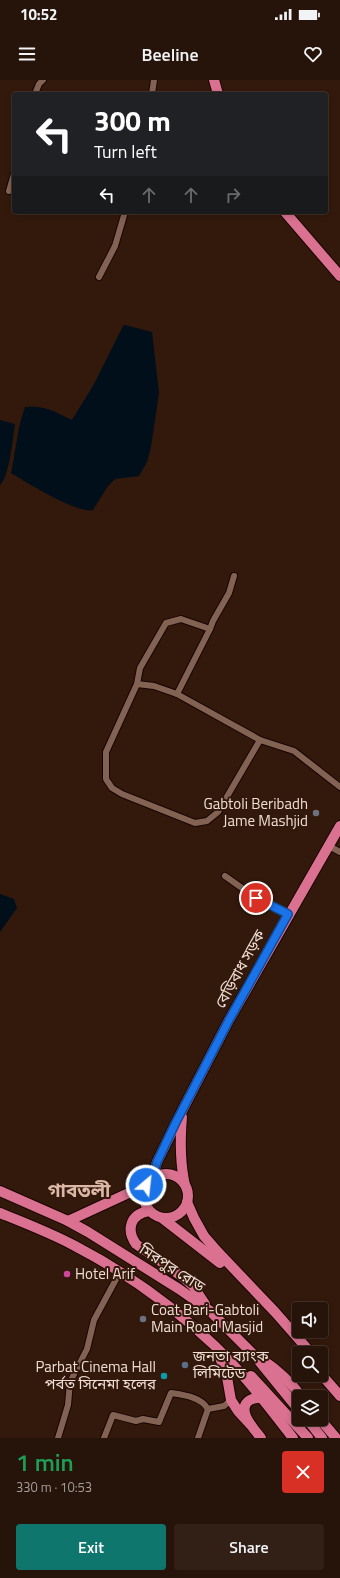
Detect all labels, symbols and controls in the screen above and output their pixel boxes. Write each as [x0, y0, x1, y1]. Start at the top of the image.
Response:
text: 10:52 [20, 3, 57, 26]
text: Beeline [141, 41, 199, 68]
icon: menu [16, 43, 38, 65]
icon: heart [302, 43, 324, 65]
text: 300 m [94, 99, 171, 142]
icon: left [28, 108, 80, 160]
text: Turn left [94, 138, 157, 165]
icon: left [96, 184, 118, 206]
icon: ahead [138, 184, 160, 206]
icon: ahead [180, 184, 202, 206]
icon: right [222, 184, 244, 206]
place label: Gabtoli Beribadh Jame Mashjid [203, 792, 308, 832]
marker: Gabtoli Beribadh Jame Mashjid [311, 808, 321, 818]
pin [239, 881, 273, 915]
icon: arrive [245, 887, 267, 909]
street label: বেড়িবাধ সড়ক [209, 925, 271, 1012]
position arrow [125, 1164, 167, 1206]
district label: গাবতলী [47, 1175, 111, 1204]
street label: মিরপুর রোড [134, 1237, 210, 1298]
place label: Hotel Arif [75, 1262, 135, 1285]
marker: Hotel Arif [62, 1269, 72, 1279]
place label: Coat Bari-Gabtoli Main Road Masjid [151, 1298, 263, 1338]
map controls [292, 1302, 328, 1426]
button: sound [292, 1302, 328, 1338]
marker: Coat Bari-Gabtoli Main Road Masjid [138, 1314, 148, 1324]
place label: জনতা ব্যাংক লিমিটেড [192, 1344, 269, 1384]
button: search [292, 1346, 328, 1382]
place label: Parbat Cinema Hall পর্বত সিনেমা হলের [36, 1355, 157, 1395]
marker: জনতা ব্যাংক লিমিটেড [180, 1360, 190, 1370]
marker: Parbat Cinema Hall পর্বত সিনেমা হলের [159, 1371, 169, 1381]
button: layers [292, 1390, 328, 1426]
text: 1 min [16, 1444, 74, 1480]
button: close [282, 1451, 324, 1493]
text: 330 m · 10:53 [16, 1477, 92, 1497]
button: Exit [16, 1524, 166, 1570]
button: Share [174, 1524, 324, 1570]

